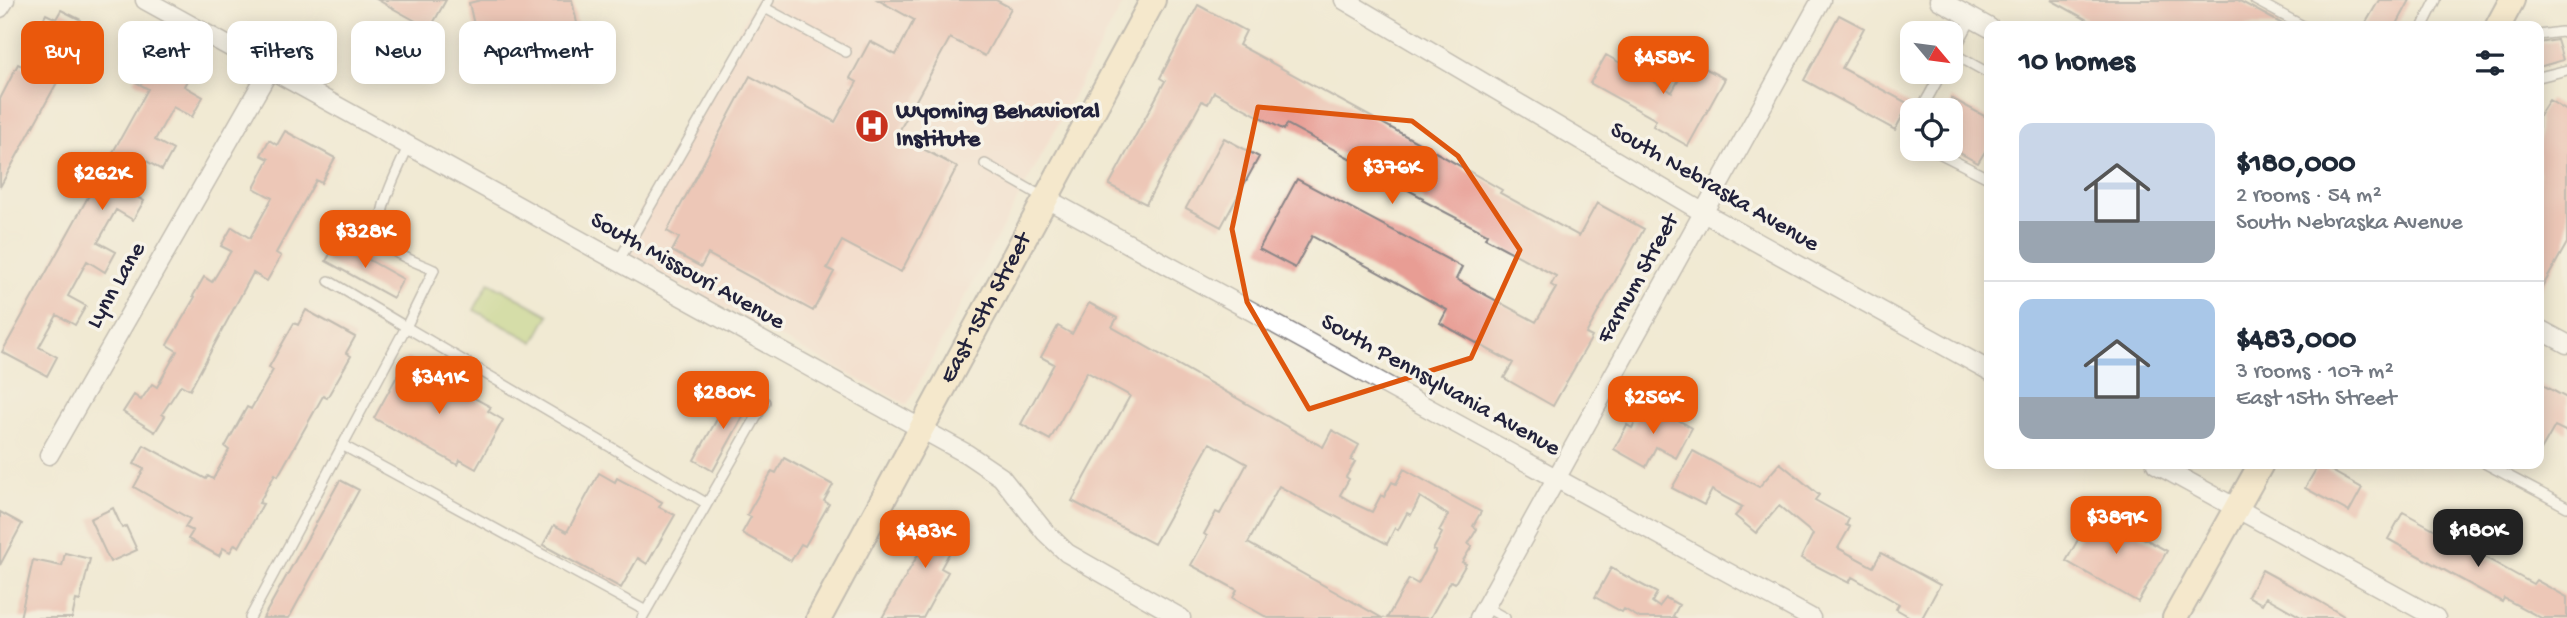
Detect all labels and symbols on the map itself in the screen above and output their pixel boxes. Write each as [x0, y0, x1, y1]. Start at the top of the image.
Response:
north arrow [1900, 21, 1964, 84]
pin: $458K [1614, 36, 1712, 96]
place label: Wyoming Behavioral Institute [895, 98, 1100, 155]
hospital icon: Wyoming Behavioral Institute [853, 107, 891, 145]
street label: South Nebraska Avenue [1604, 116, 1824, 260]
pin: $376K [1343, 146, 1441, 206]
pin: $262K [53, 152, 151, 212]
street label: South Missouri Avenue [585, 206, 790, 338]
street label: Farnum Street [1591, 207, 1688, 350]
pin: $328K [316, 210, 414, 270]
street label: East 15th Street [934, 226, 1040, 389]
street label: Lynn Lane [81, 237, 154, 334]
street label: South Pennsylvania Avenue [1315, 308, 1565, 464]
pin: $341K [390, 356, 488, 416]
pin: $280K [674, 372, 772, 431]
pin: $256K [1604, 376, 1702, 436]
pin: $389K [2067, 496, 2165, 556]
pin: $483K [876, 510, 974, 570]
pin: $180K [2429, 510, 2527, 569]

